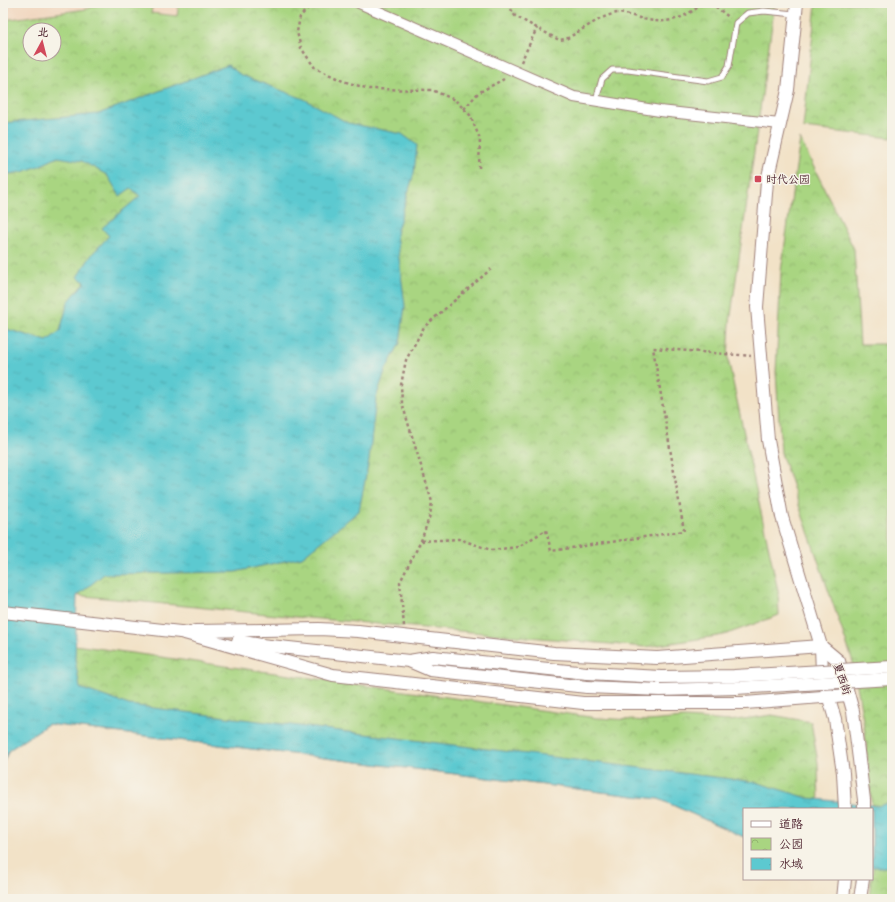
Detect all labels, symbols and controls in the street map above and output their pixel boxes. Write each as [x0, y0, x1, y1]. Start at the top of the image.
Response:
north arrow [22, 22, 62, 62]
text: 北 [37, 25, 49, 40]
place label: 时代公园 [766, 173, 810, 186]
marker: 时代公园 [753, 174, 763, 184]
street label: 夏西街 [830, 661, 854, 698]
legend [743, 808, 873, 880]
text: 道路 [779, 817, 803, 832]
text: 公园 [779, 837, 803, 852]
text: 水域 [779, 857, 803, 872]

